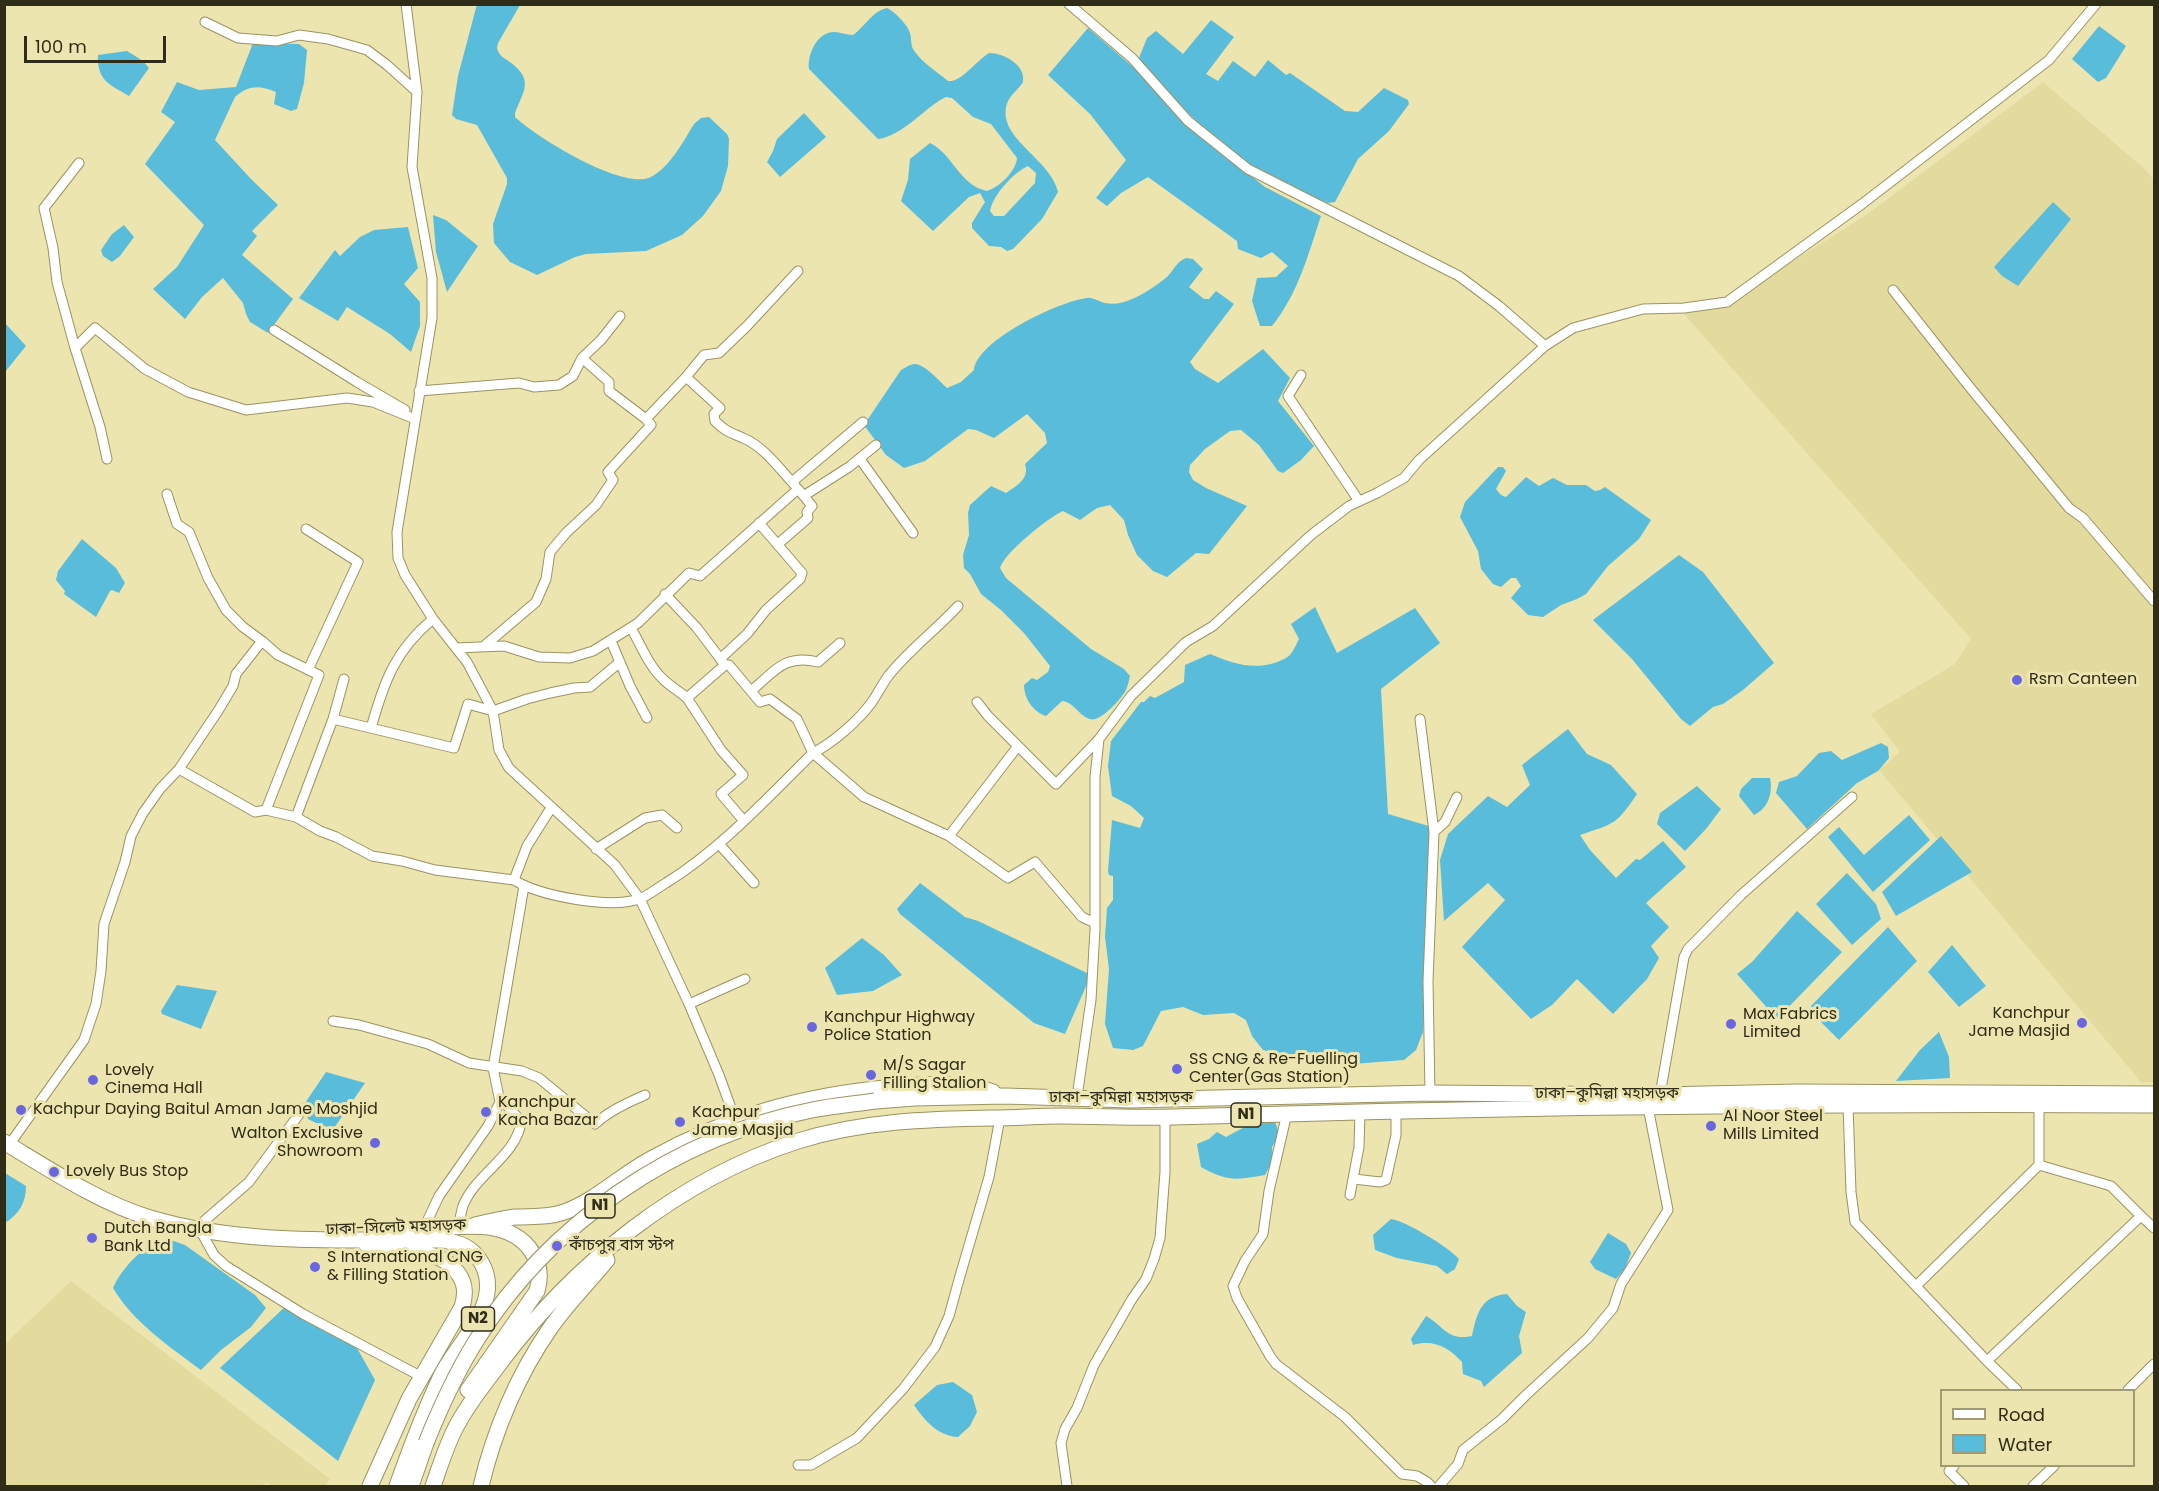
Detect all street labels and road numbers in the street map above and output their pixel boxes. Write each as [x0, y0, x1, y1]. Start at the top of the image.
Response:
street label: ঢাকা–কুমিল্লা মহাসড়ক [1535, 1084, 1679, 1104]
street label: ঢাকা–কুমিল্লা মহাসড়ক [1049, 1088, 1193, 1108]
road number: N1 [1231, 1103, 1261, 1127]
road number: N1 [585, 1194, 615, 1218]
street label: ঢাকা-সিলেট মহাসড়ক [325, 1216, 467, 1240]
road number: N2 [462, 1307, 494, 1331]

